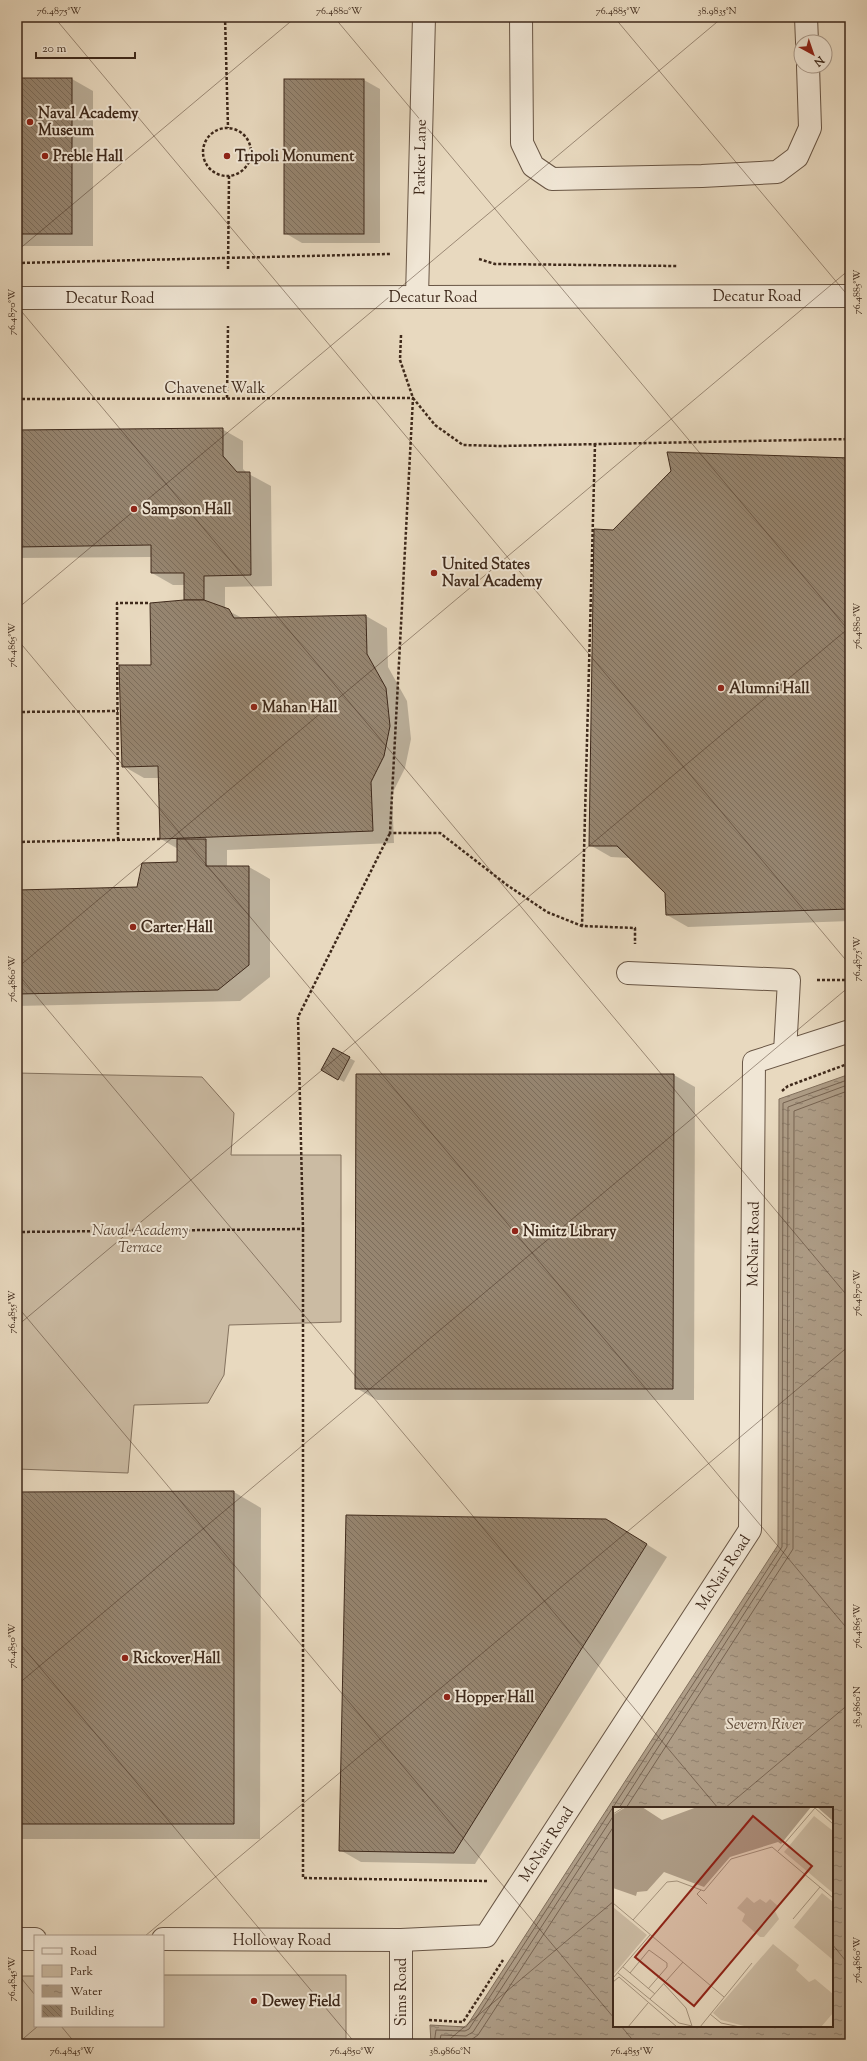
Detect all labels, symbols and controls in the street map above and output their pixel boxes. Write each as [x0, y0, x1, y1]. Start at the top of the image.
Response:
text: 76.4875°W [37, 4, 81, 19]
text: 76.4880°W [316, 4, 362, 19]
text: 76.4885°W [596, 4, 640, 19]
text: 38.9835°N [697, 4, 737, 19]
scale bar [36, 34, 135, 60]
north arrow [793, 34, 833, 74]
text: 20 m [42, 40, 67, 58]
text: N [810, 51, 828, 70]
place label: Naval Academy Museum [38, 104, 139, 142]
marker: Naval Academy Museum [25, 117, 35, 127]
street label: Parker Lane [410, 119, 433, 195]
place label: Preble Hall [53, 147, 124, 168]
place label: Tripoli Monument [235, 147, 355, 168]
marker: Preble Hall [40, 151, 50, 161]
marker: Tripoli Monument [222, 151, 232, 161]
text: 76.4885°W [850, 270, 865, 314]
street label: Decatur Road [713, 287, 802, 308]
street label: Decatur Road [389, 288, 478, 309]
text: 76.4870°W [5, 289, 20, 335]
street label: Decatur Road [66, 289, 155, 310]
street label: Chavenet Walk [164, 379, 266, 400]
place label: Sampson Hall [142, 500, 233, 521]
marker: Sampson Hall [129, 504, 139, 514]
place label: United States Naval Academy [442, 555, 543, 593]
marker: United States Naval Academy [429, 568, 439, 578]
text: 76.4880°W [850, 603, 865, 649]
text: 76.4865°W [5, 623, 20, 667]
place label: Alumni Hall [729, 679, 811, 700]
marker: Alumni Hall [716, 683, 726, 693]
place label: Mahan Hall [262, 698, 338, 719]
marker: Mahan Hall [249, 702, 259, 712]
place label: Carter Hall [141, 918, 214, 939]
marker: Carter Hall [128, 922, 138, 932]
text: 76.4875°W [850, 937, 865, 981]
text: 76.4860°W [5, 956, 20, 1002]
street label: McNair Road [743, 1201, 766, 1287]
park label: Naval Academy Terrace [92, 1221, 188, 1259]
place label: Nimitz Library [523, 1222, 617, 1243]
marker: Nimitz Library [510, 1226, 520, 1236]
text: 76.4870°W [850, 1270, 865, 1316]
text: 76.4855°W [5, 1291, 20, 1333]
street label: McNair Road [692, 1531, 757, 1614]
text: 76.4865°W [850, 1604, 865, 1648]
text: 76.4850°W [5, 1624, 20, 1668]
place label: Rickover Hall [133, 1649, 222, 1670]
marker: Rickover Hall [120, 1653, 130, 1663]
text: 38.9860°N [850, 1686, 865, 1728]
place label: Hopper Hall [455, 1688, 535, 1709]
marker: Hopper Hall [442, 1692, 452, 1702]
water label: Severn River [726, 1714, 804, 1737]
street label: McNair Road [515, 1803, 580, 1886]
inset map [613, 1807, 833, 2027]
street label: Holloway Road [233, 1931, 332, 1952]
legend [34, 1935, 164, 2027]
text: 76.4860°W [850, 1937, 865, 1983]
text: Road [70, 1943, 97, 1961]
text: 76.4845°W [5, 1957, 20, 2001]
street label: Sims Road [392, 1957, 413, 2026]
text: Park [70, 1963, 93, 1981]
text: Water [70, 1983, 103, 2001]
place label: Dewey Field [262, 1992, 341, 2013]
marker: Dewey Field [249, 1996, 259, 2006]
text: Building [70, 2003, 114, 2021]
text: 76.4845°W [50, 2044, 94, 2059]
text: 76.4850°W [330, 2044, 374, 2059]
text: 38.9860°N [429, 2044, 471, 2059]
text: 76.4855°W [611, 2044, 653, 2059]

